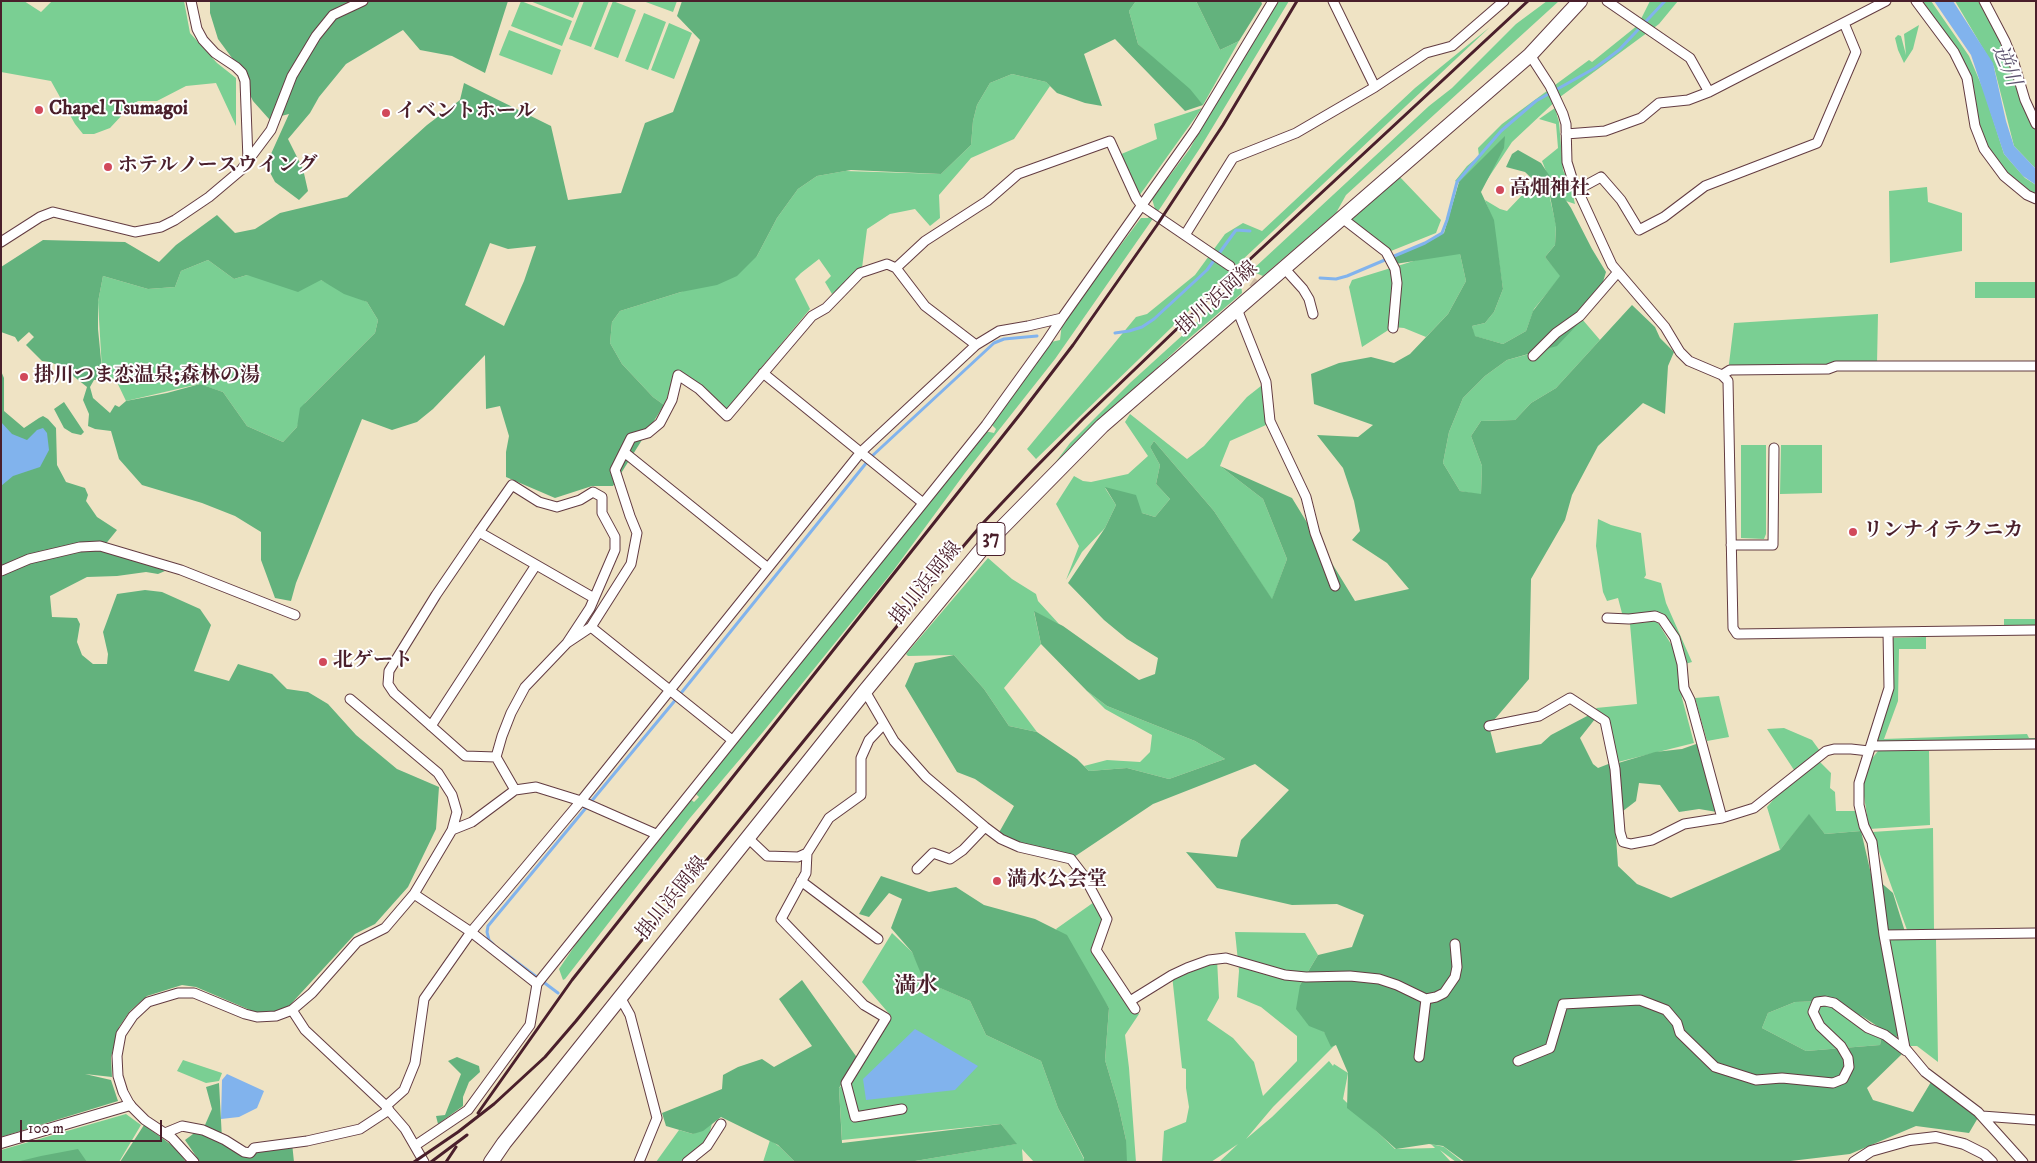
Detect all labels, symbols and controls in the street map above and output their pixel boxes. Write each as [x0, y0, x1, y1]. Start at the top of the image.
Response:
water label: 逆川 [1985, 42, 2025, 90]
place label: Chapel Tsumagoi [49, 98, 188, 122]
place label: イベントホール [396, 101, 536, 125]
marker: Chapel Tsumagoi [33, 104, 45, 116]
marker: イベントホール [380, 107, 392, 119]
place label: ホテルノースウイング [118, 155, 317, 179]
marker: ホテルノースウイング [102, 161, 114, 173]
place label: 高畑神社 [1510, 178, 1590, 202]
marker: 高畑神社 [1494, 184, 1506, 196]
street label: 掛川浜岡線 [1172, 257, 1264, 341]
place label: 掛川つま恋温泉;森林の湯 [34, 365, 260, 389]
marker: 掛川つま恋温泉;森林の湯 [18, 371, 30, 383]
place label: リンナイテクニカ [1863, 520, 2023, 544]
road number: 37 [977, 522, 1005, 556]
marker: リンナイテクニカ [1847, 526, 1859, 538]
street label: 掛川浜岡線 [886, 538, 968, 630]
place label: 北ゲート [333, 650, 413, 674]
marker: 北ゲート [317, 656, 329, 668]
street label: 掛川浜岡線 [632, 853, 714, 945]
place label: 満水公会堂 [1007, 869, 1107, 893]
marker: 満水公会堂 [991, 875, 1003, 887]
district label: 満水 [894, 974, 938, 1000]
scale bar [22, 1110, 165, 1142]
text: 100 m [28, 1119, 64, 1138]

